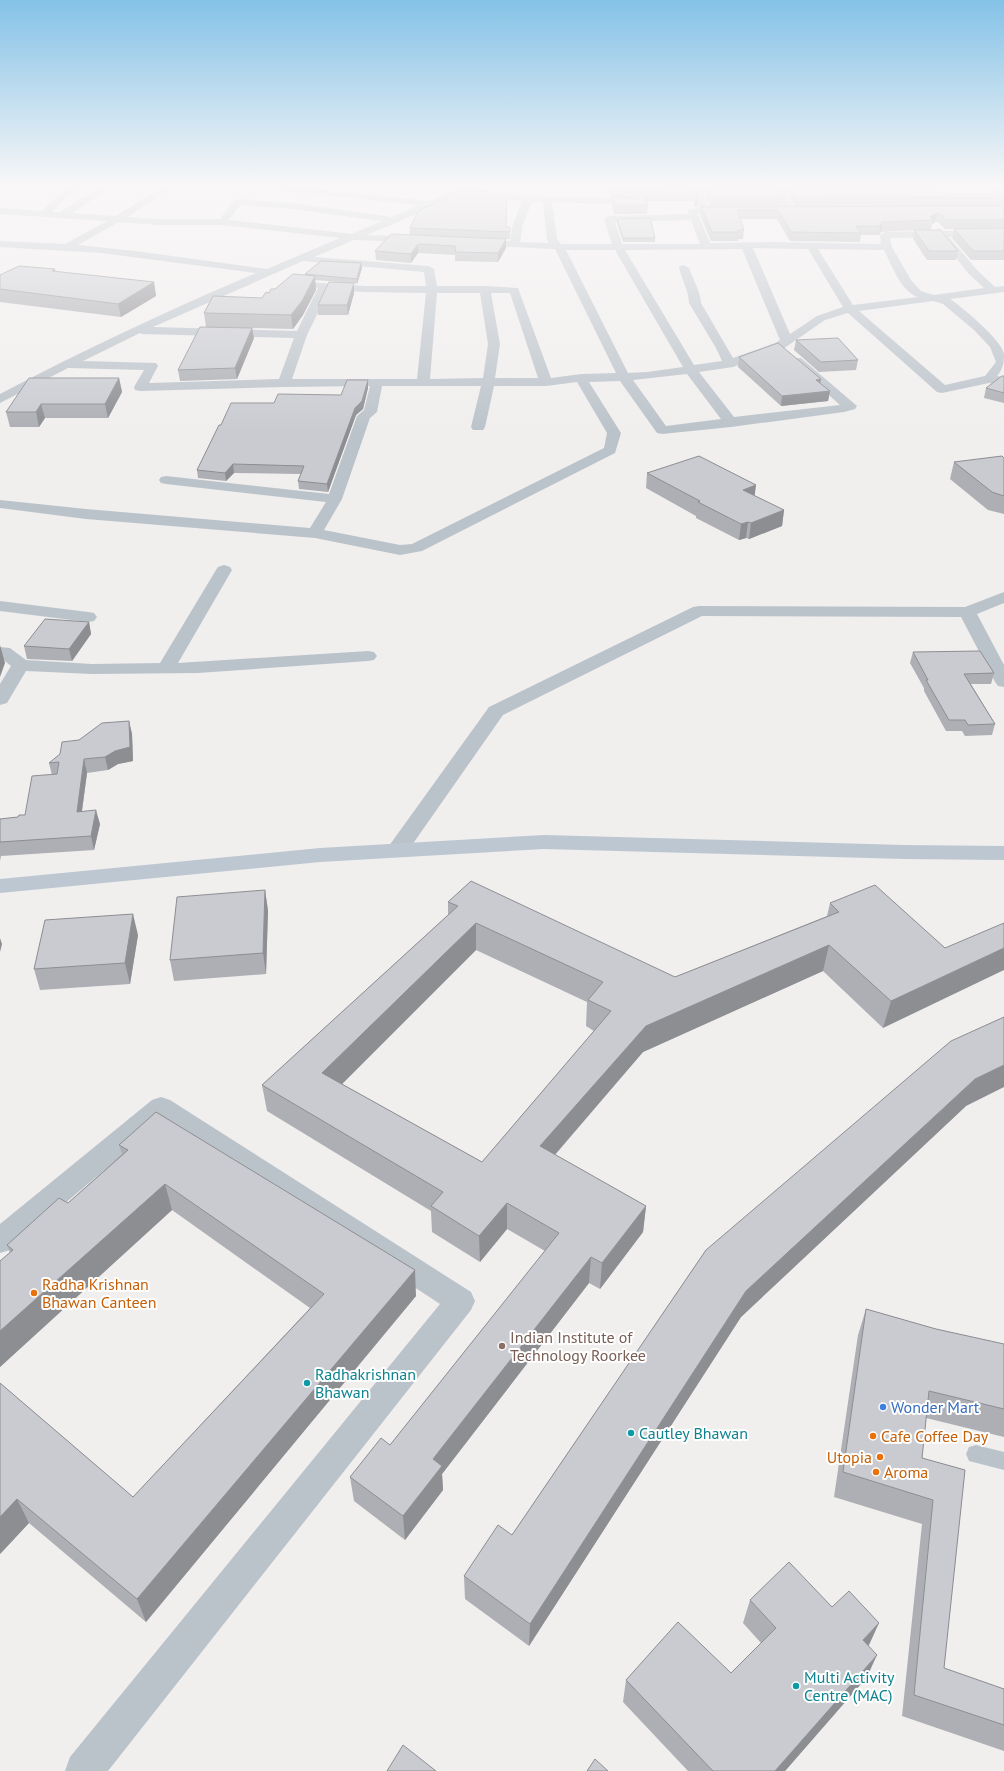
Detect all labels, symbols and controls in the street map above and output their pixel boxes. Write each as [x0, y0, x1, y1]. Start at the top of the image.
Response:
place label: Radha Krishnan Bhawan Canteen [42, 1274, 156, 1312]
marker: Radha Krishnan Bhawan Canteen [29, 1288, 39, 1298]
place label: Indian Institute of Technology Roorkee [510, 1327, 646, 1365]
marker: Indian Institute of Technology Roorkee [497, 1341, 507, 1351]
place label: Radhakrishnan Bhawan [315, 1364, 416, 1402]
marker: Radhakrishnan Bhawan [302, 1378, 312, 1388]
place label: Wonder Mart [891, 1397, 980, 1417]
marker: Wonder Mart [878, 1402, 888, 1412]
place label: Cautley Bhawan [639, 1423, 748, 1443]
place label: Cafe Coffee Day [881, 1426, 989, 1446]
marker: Cautley Bhawan [626, 1428, 636, 1438]
marker: Cafe Coffee Day [868, 1431, 878, 1441]
place label: Utopia [827, 1447, 872, 1467]
marker: Utopia [875, 1452, 885, 1462]
place label: Aroma [884, 1462, 928, 1482]
marker: Aroma [871, 1467, 881, 1477]
place label: Multi Activity Centre (MAC) [804, 1667, 895, 1705]
marker: Multi Activity Centre (MAC) [791, 1681, 801, 1691]

